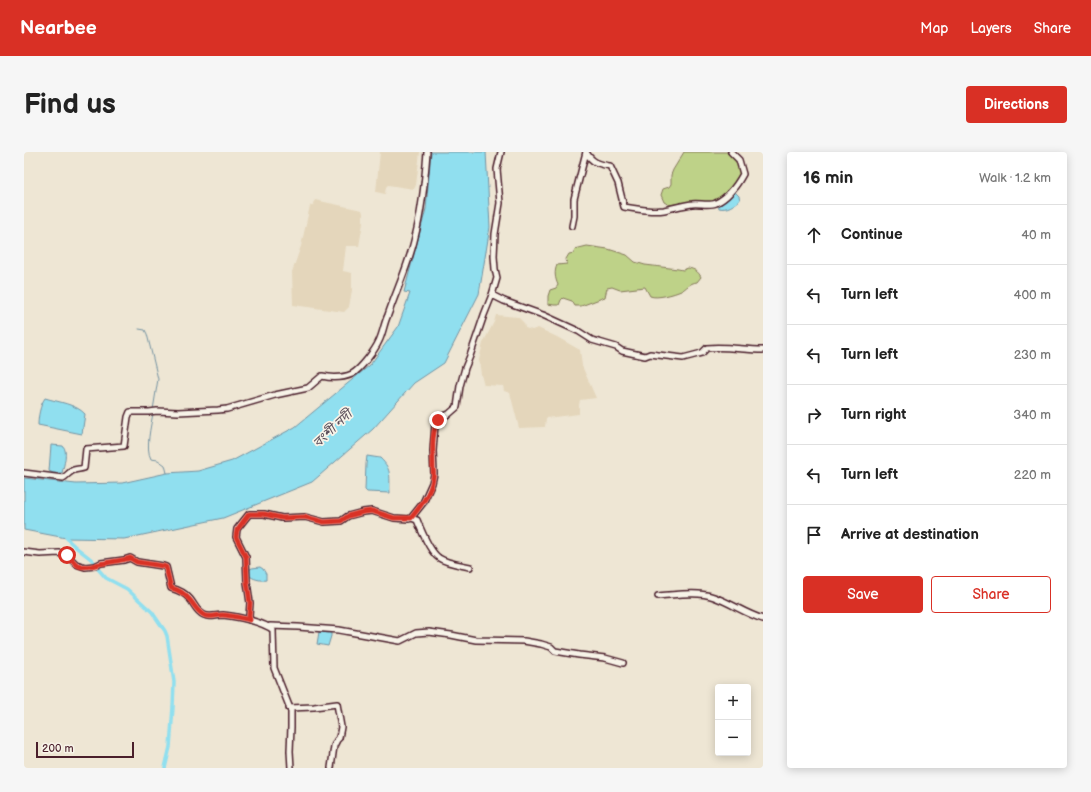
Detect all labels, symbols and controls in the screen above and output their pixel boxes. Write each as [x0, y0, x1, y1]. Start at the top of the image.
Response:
text: Nearbee [20, 17, 97, 40]
text: Map [920, 20, 948, 37]
text: Layers [970, 20, 1012, 37]
text: Share [1034, 20, 1071, 37]
button: Directions [966, 86, 1067, 123]
text: Find us [24, 88, 116, 121]
text: 16 min [803, 168, 853, 188]
text: Walk · 1.2 km [979, 170, 1051, 186]
icon: ahead [803, 224, 825, 246]
text: Continue [841, 225, 903, 244]
text: 40 m [1021, 227, 1051, 243]
icon: left [803, 284, 825, 306]
text: Turn left [841, 285, 898, 304]
text: 400 m [1014, 287, 1051, 303]
icon: left [803, 344, 825, 366]
text: Turn left [841, 345, 898, 364]
text: 230 m [1014, 347, 1051, 363]
icon: right [803, 404, 825, 426]
water label: বংশী নদী [310, 405, 357, 451]
text: Turn right [841, 405, 906, 424]
text: 340 m [1013, 407, 1051, 423]
route end [429, 411, 447, 429]
icon: left [803, 464, 825, 486]
text: Turn left [841, 465, 898, 484]
text: 220 m [1014, 467, 1051, 483]
icon: arrive [803, 524, 825, 546]
text: Arrive at destination [841, 525, 979, 544]
route start [58, 546, 76, 564]
button: Save [803, 576, 923, 613]
button: Share [931, 576, 1051, 613]
map controls [715, 684, 751, 756]
button: + [715, 684, 751, 720]
button: − [715, 720, 751, 756]
scale bar [36, 740, 134, 759]
text: 200 m [42, 742, 74, 755]

